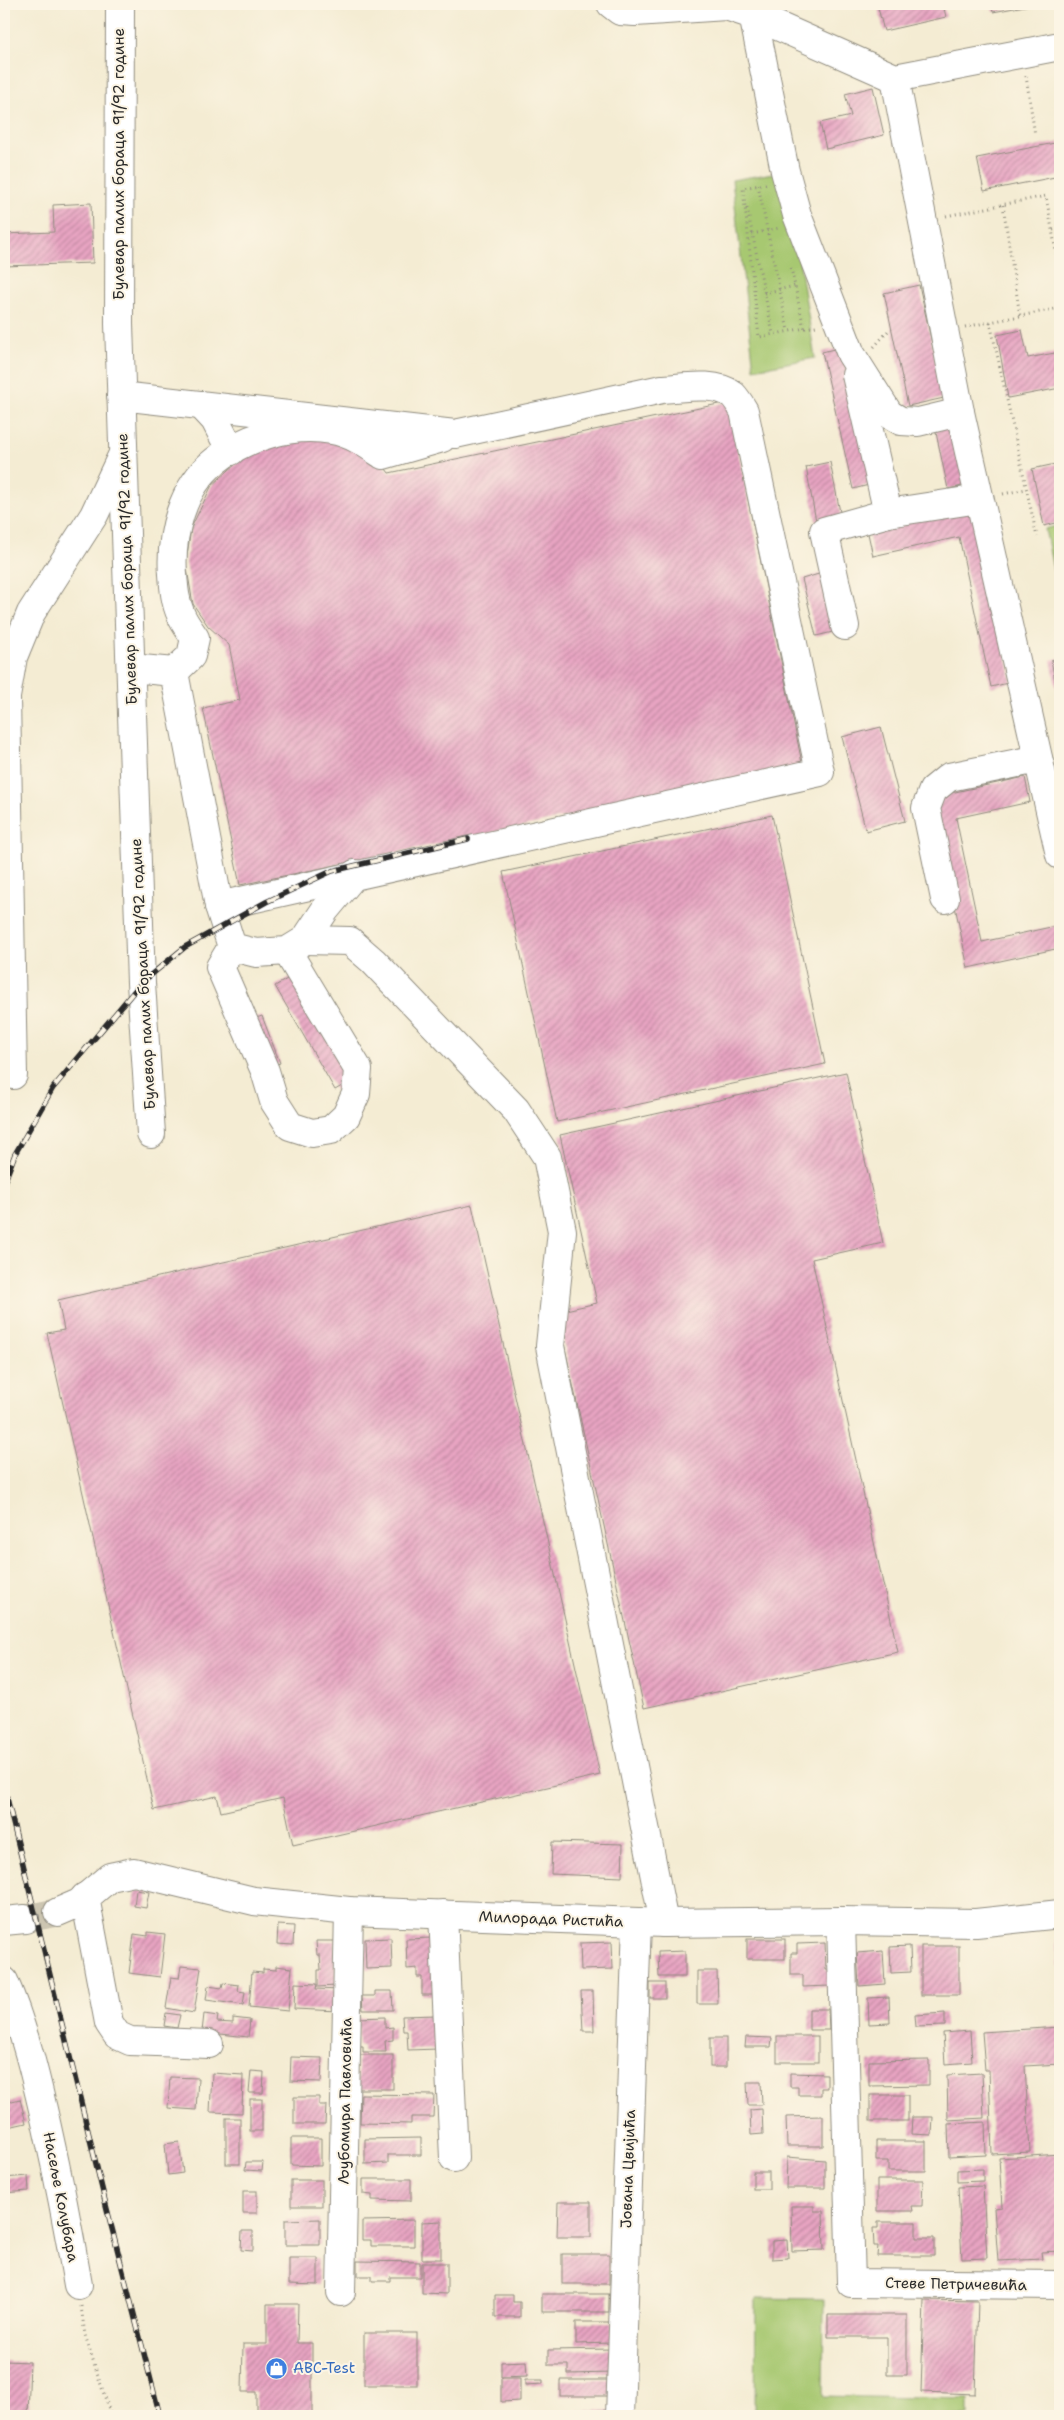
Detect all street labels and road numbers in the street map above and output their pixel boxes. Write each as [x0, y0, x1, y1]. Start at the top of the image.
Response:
street label: Булевар палих бораца 91/92 године [109, 28, 129, 300]
street label: Булевар палих бораца 91/92 године [112, 433, 142, 705]
street label: Булевар палих бораца 91/92 године [126, 838, 160, 1110]
street label: Милорада Ристића [478, 1906, 624, 1932]
street label: Љубомира Павловића [334, 2017, 356, 2185]
street label: Јована Цвијића [616, 2109, 640, 2229]
street label: Насеље Колубара [39, 2130, 84, 2264]
street label: Стеве Петричевића [885, 2273, 1028, 2295]

